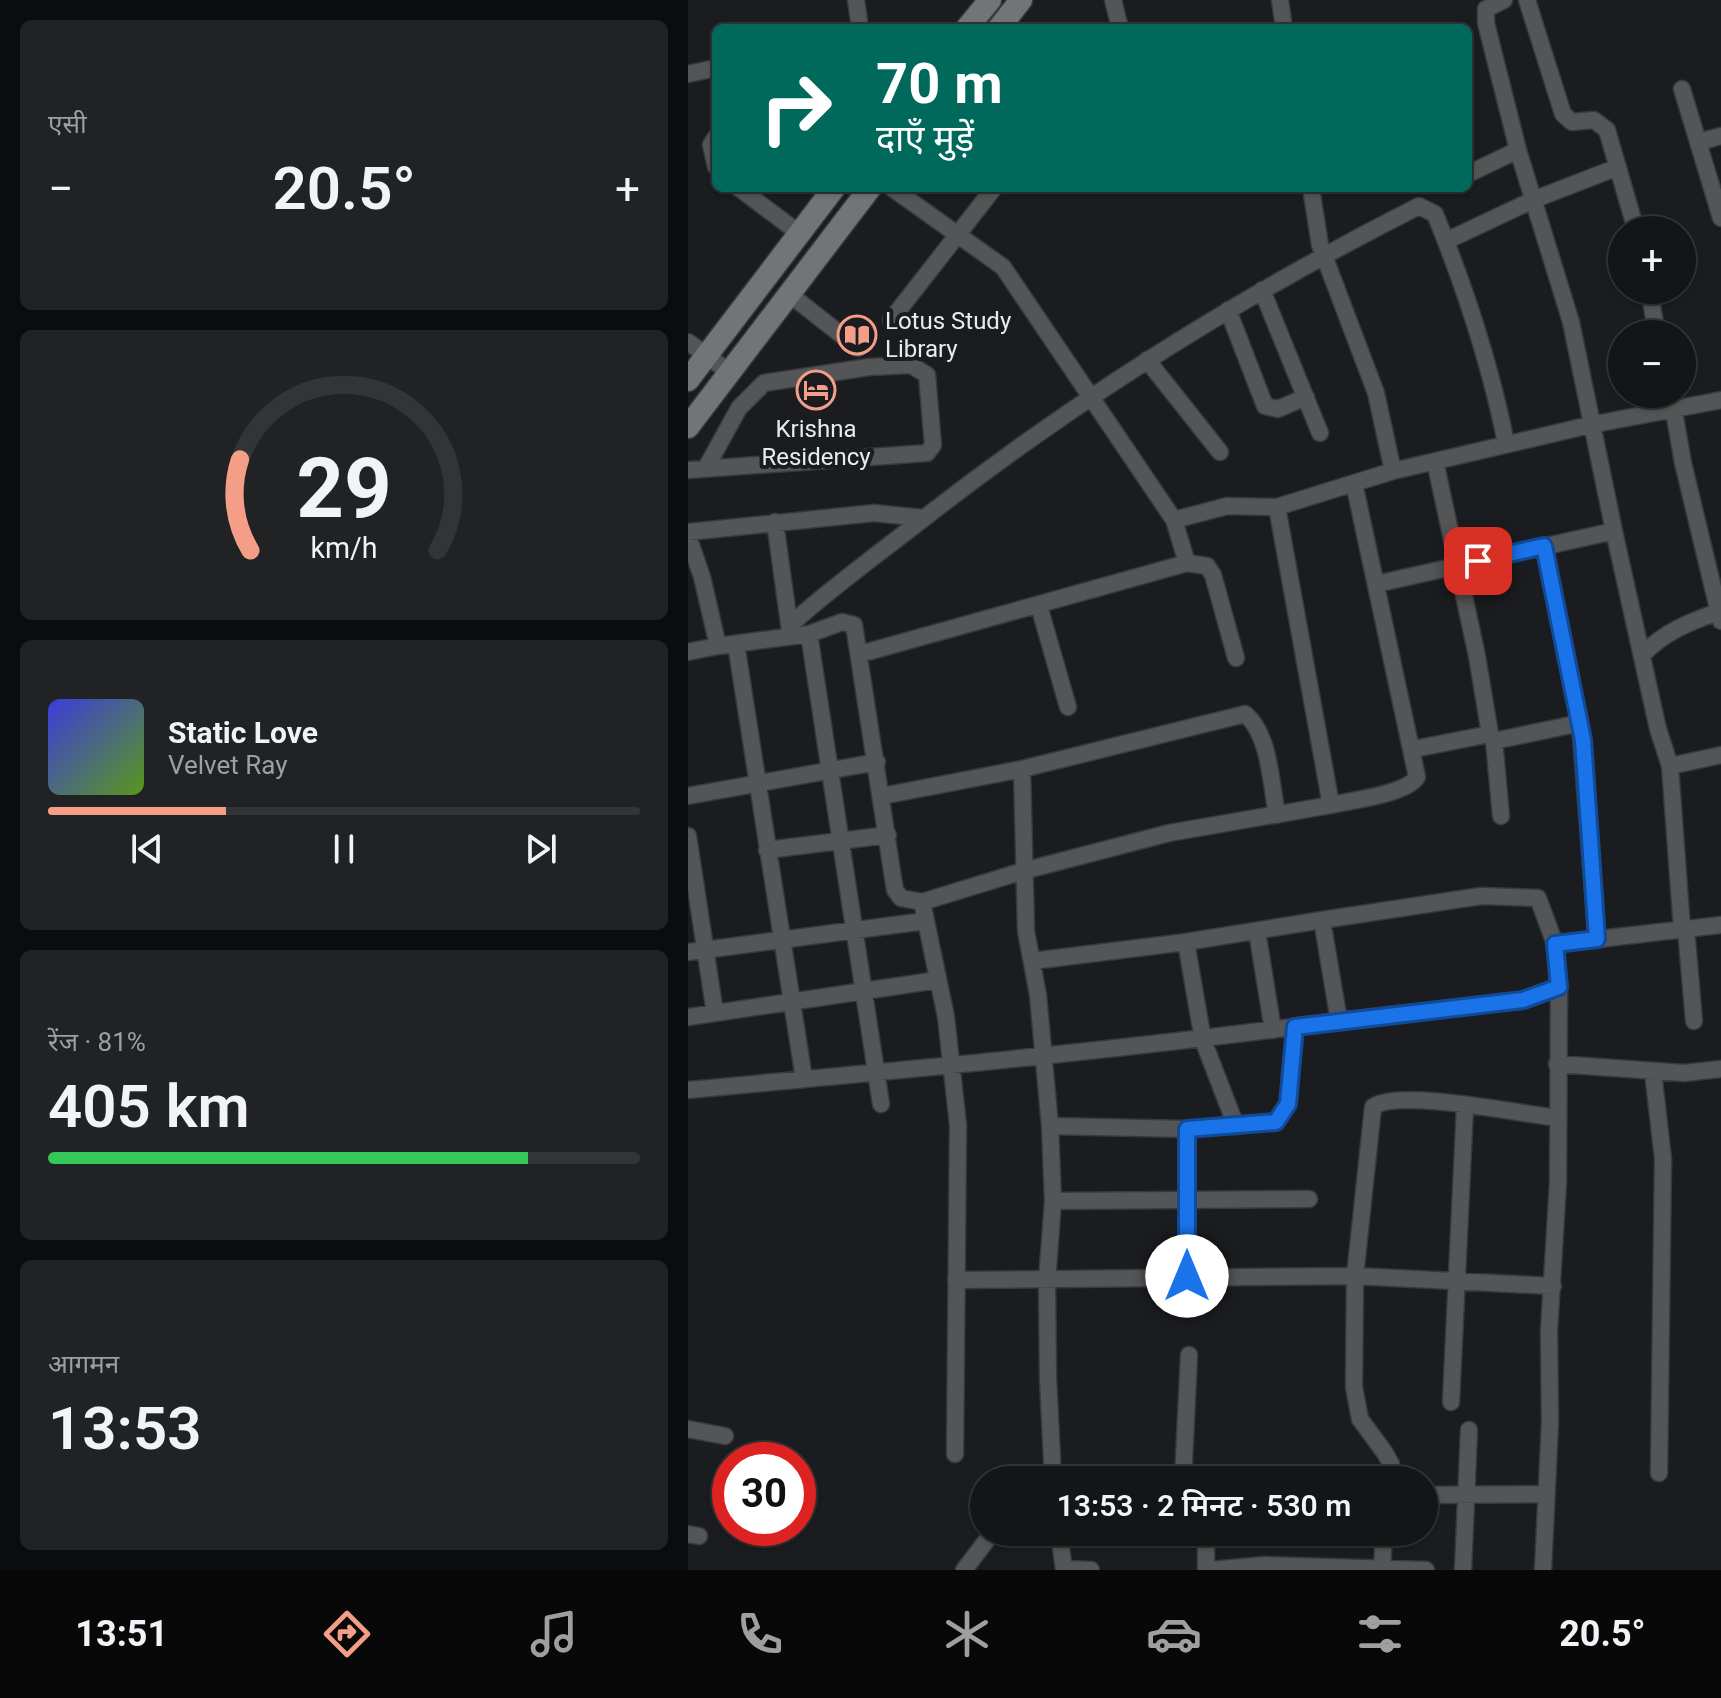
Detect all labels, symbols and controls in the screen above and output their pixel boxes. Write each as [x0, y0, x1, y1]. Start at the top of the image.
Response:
text: 70 m [876, 51, 1003, 117]
icon: right [744, 56, 848, 160]
text: एसी [48, 109, 87, 139]
text: दाएँ मुड़ें [876, 118, 974, 160]
text: 20.5° [273, 153, 416, 224]
text: − [48, 163, 73, 215]
text: + [615, 163, 640, 215]
map controls [1608, 216, 1696, 408]
button: + [1608, 216, 1696, 304]
place label: Lotus Study Library [885, 307, 1012, 363]
library icon: Lotus Study Library [836, 314, 878, 356]
button: − [1608, 320, 1696, 408]
hotel icon: Krishna Residency [795, 369, 837, 411]
place label: Krishna Residency [761, 415, 871, 471]
text: 29 [296, 440, 392, 537]
pin [1444, 527, 1512, 595]
text: km/h [310, 531, 378, 565]
icon: arrive [1456, 539, 1500, 583]
text: Static Love [168, 715, 318, 750]
text: Velvet Ray [168, 750, 288, 780]
icon: previous [125, 827, 169, 871]
icon: pause [322, 827, 366, 871]
icon: next [519, 827, 563, 871]
text: रेंज · 81% [48, 1027, 146, 1057]
text: 405 km [48, 1071, 250, 1142]
position arrow [1145, 1234, 1229, 1318]
text: आगमन [48, 1349, 119, 1379]
text: 13:53 [48, 1393, 201, 1464]
speed limit sign: 30 [712, 1442, 816, 1546]
text: 13:53 · 2 मिनट · 530 m [1057, 1488, 1351, 1523]
icon: directions [319, 1606, 375, 1662]
icon: music [526, 1606, 582, 1662]
icon: phone [732, 1606, 788, 1662]
icon: climate [939, 1606, 995, 1662]
icon: car [1146, 1606, 1202, 1662]
icon: filters [1352, 1606, 1408, 1662]
text: 13:51 [75, 1613, 168, 1655]
text: 20.5° [1559, 1613, 1646, 1655]

